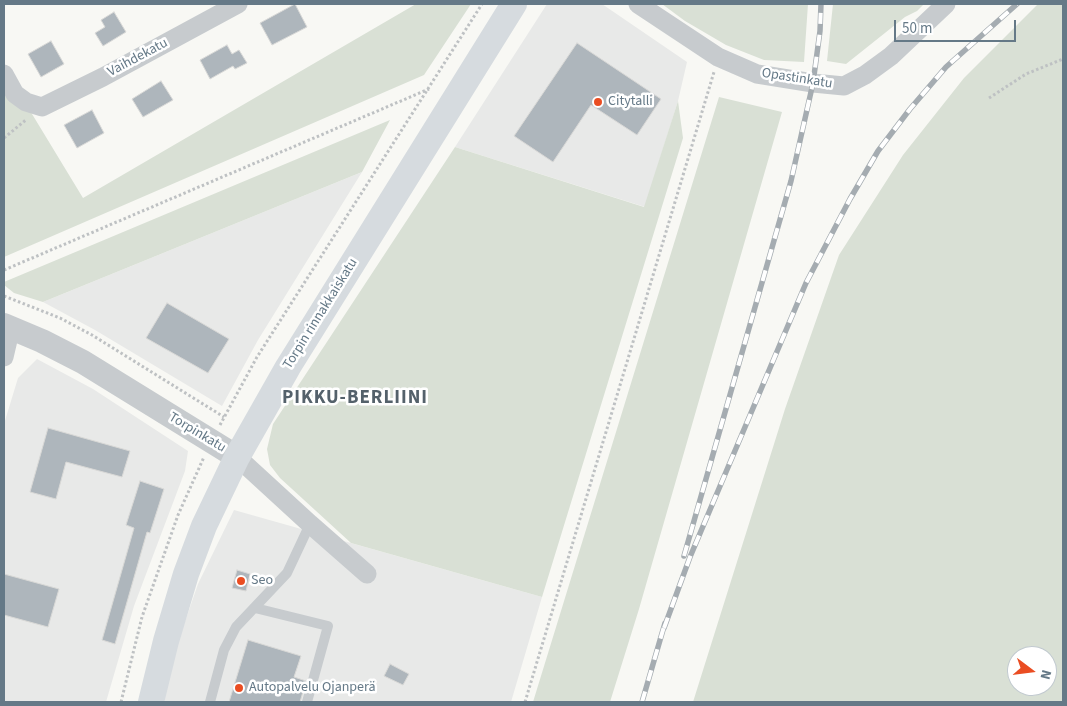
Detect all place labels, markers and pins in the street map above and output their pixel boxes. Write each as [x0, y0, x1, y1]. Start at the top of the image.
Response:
place label: Citytalli [608, 94, 653, 110]
marker: Citytalli [592, 96, 604, 108]
place label: Seo [251, 573, 273, 589]
marker: Seo [235, 575, 247, 587]
place label: Autopalvelu Ojanperä [249, 680, 376, 696]
marker: Autopalvelu Ojanperä [233, 682, 245, 694]

